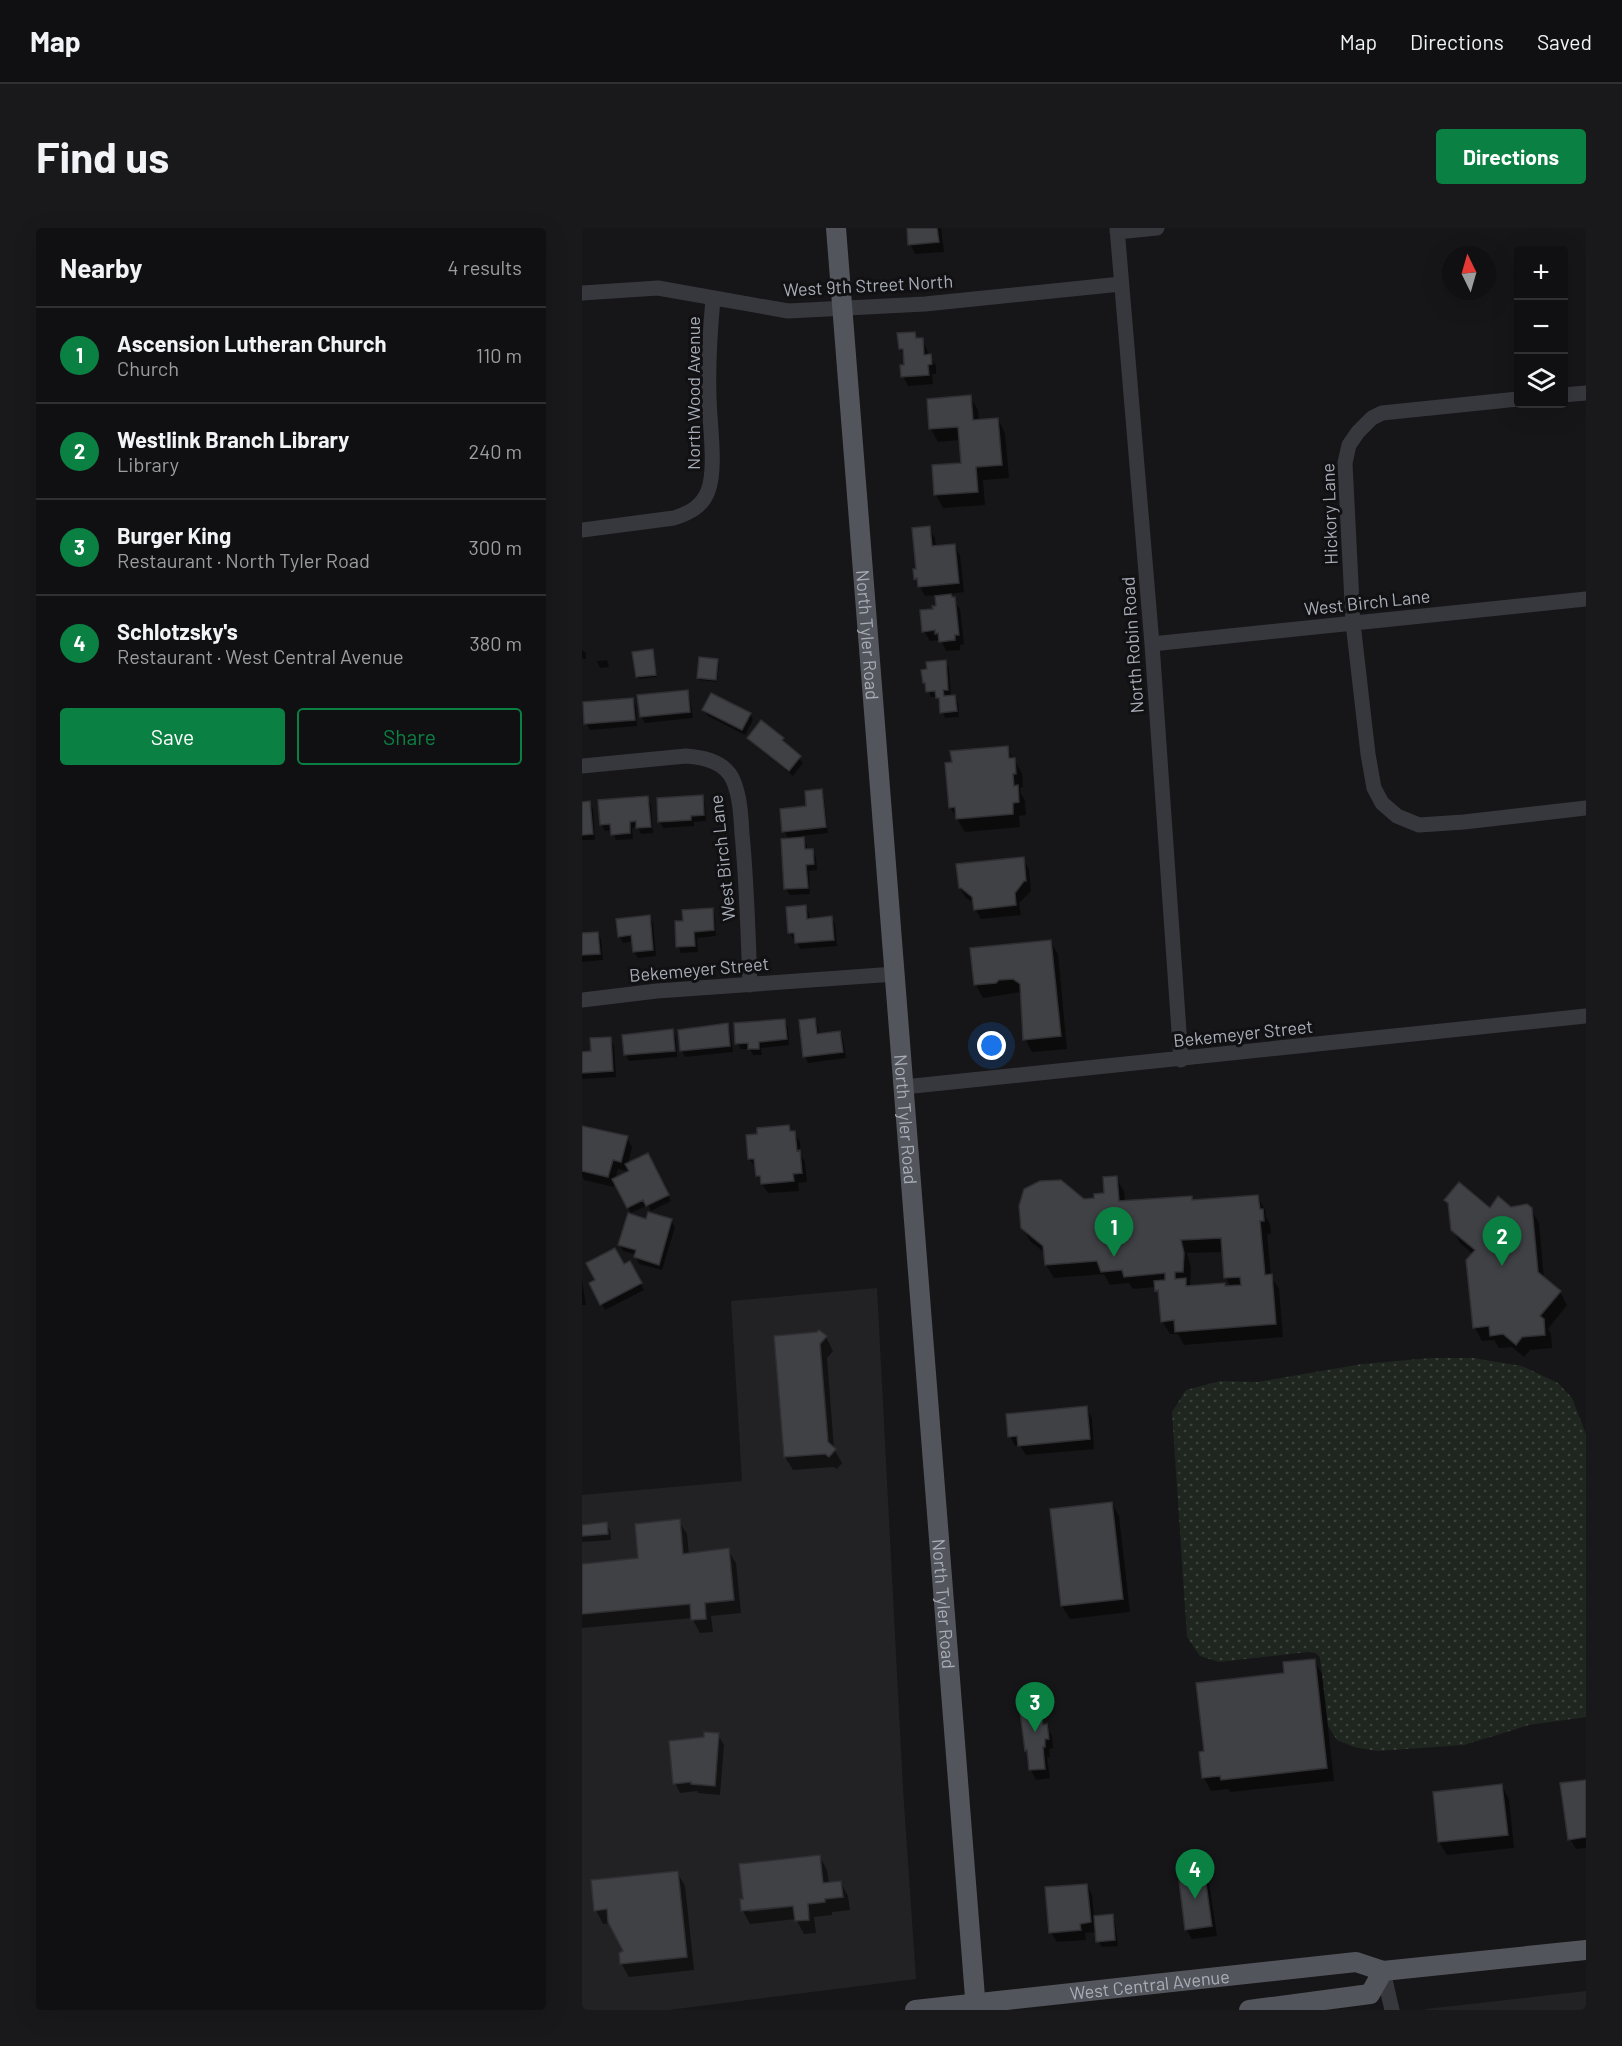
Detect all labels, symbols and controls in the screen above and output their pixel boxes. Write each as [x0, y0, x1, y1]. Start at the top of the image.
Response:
text: Map [30, 24, 81, 58]
text: Map [1340, 29, 1377, 54]
text: Directions [1410, 29, 1504, 54]
text: Saved [1537, 29, 1592, 54]
button: Directions [1436, 129, 1586, 184]
text: Find us [36, 131, 169, 181]
north arrow [1442, 246, 1496, 300]
map controls [1514, 246, 1568, 408]
button: + [1514, 246, 1568, 300]
text: Nearby [60, 252, 142, 283]
text: 4 results [447, 255, 522, 279]
street label: West 9th Street North [782, 270, 954, 300]
button: − [1514, 300, 1568, 354]
street label: North Wood Avenue [682, 316, 704, 470]
text: Ascension Lutheran Church [117, 330, 387, 356]
text: 1 [76, 343, 83, 367]
text: 110 m [476, 343, 522, 367]
button: layers [1514, 354, 1568, 408]
text: Church [117, 356, 179, 380]
text: Westlink Branch Library [117, 426, 349, 452]
text: 2 [74, 439, 85, 463]
text: 240 m [468, 439, 522, 463]
text: Library [117, 452, 179, 476]
street label: Hickory Lane [1316, 463, 1342, 565]
text: Burger King [117, 522, 231, 548]
text: 3 [74, 535, 85, 559]
text: 300 m [469, 535, 522, 559]
text: Restaurant · North Tyler Road [117, 548, 370, 572]
street label: North Tyler Road [852, 569, 884, 701]
street label: North Robin Road [1116, 576, 1148, 714]
street label: West Birch Lane [1303, 584, 1431, 620]
text: Schlotzsky's [117, 618, 238, 644]
text: 4 [73, 631, 86, 655]
text: 380 m [469, 631, 522, 655]
text: Restaurant · West Central Avenue [117, 644, 404, 668]
button: Save [60, 708, 285, 765]
button: Share [297, 708, 522, 765]
street label: West Birch Lane [704, 794, 740, 922]
street label: Bekemeyer Street [628, 952, 770, 986]
street label: Bekemeyer Street [1172, 1015, 1314, 1051]
your location [977, 1031, 1006, 1060]
street label: North Tyler Road [890, 1053, 922, 1185]
pin: 1 [1094, 1208, 1134, 1257]
pin: 2 [1482, 1216, 1522, 1266]
street label: North Tyler Road [928, 1538, 960, 1670]
pin: 3 [1016, 1682, 1054, 1732]
pin: 4 [1176, 1850, 1214, 1899]
street label: West Central Avenue [1069, 1965, 1231, 2004]

